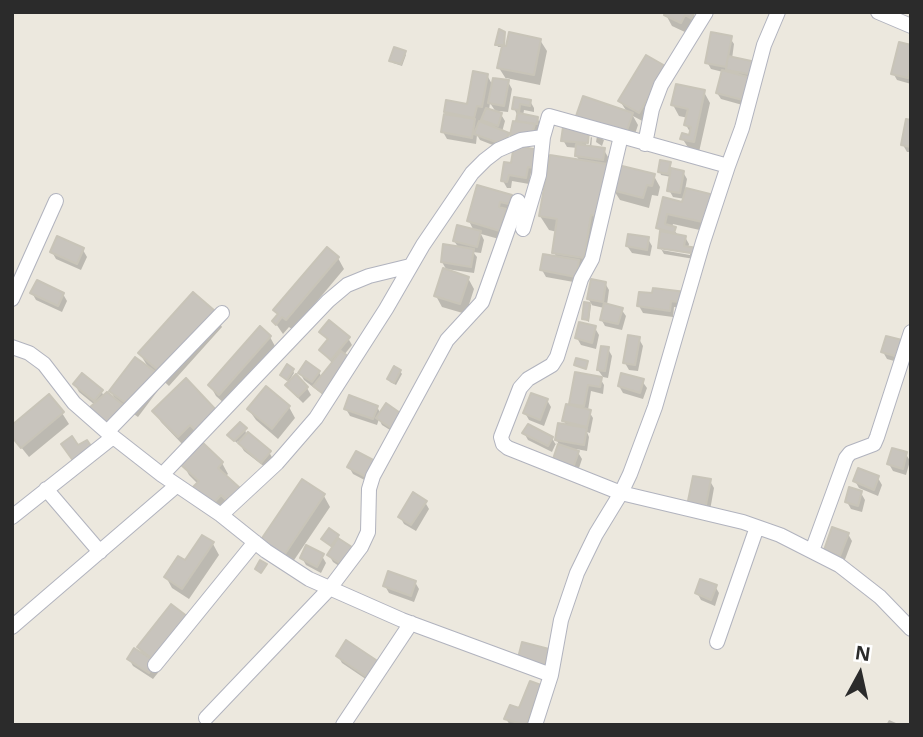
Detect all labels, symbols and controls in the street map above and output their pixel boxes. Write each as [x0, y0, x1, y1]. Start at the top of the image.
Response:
north arrow [825, 639, 895, 709]
text: N [853, 639, 872, 667]

